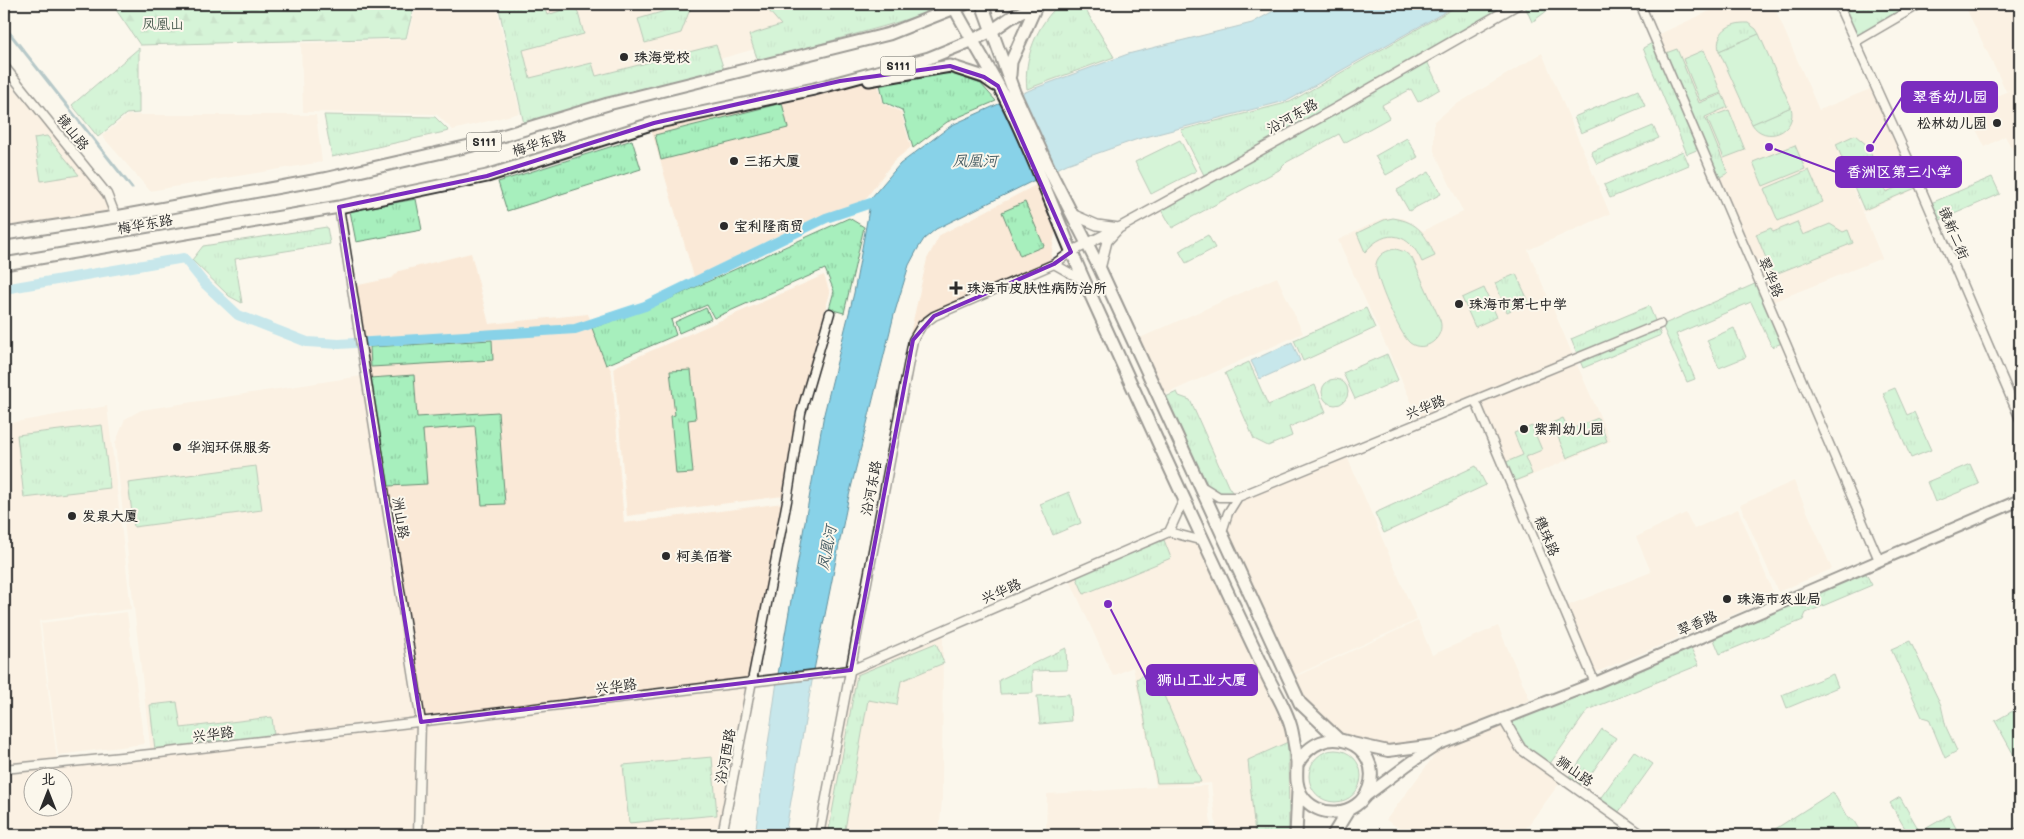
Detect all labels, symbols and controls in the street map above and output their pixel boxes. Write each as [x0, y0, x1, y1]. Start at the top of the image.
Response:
park label: 凤凰山 [142, 14, 184, 33]
place label: 珠海党校 [634, 47, 690, 66]
marker: 珠海党校 [618, 51, 630, 63]
road number: S111 [880, 56, 916, 76]
callout: 翠香幼儿园 [1902, 82, 1997, 112]
text: 翠香幼儿园 [1912, 86, 1988, 106]
street label: 沿河东路 [1263, 94, 1321, 137]
street label: 镜山路 [53, 109, 94, 154]
place label: 松林幼儿园 [1917, 113, 1987, 132]
marker: 松林幼儿园 [1991, 117, 2003, 129]
street label: 梅华东路 [509, 125, 568, 160]
road number: S111 [466, 132, 502, 152]
water label: 凤凰河 [952, 150, 1000, 170]
place label: 三拓大厦 [744, 151, 800, 170]
marker: 三拓大厦 [728, 155, 740, 167]
callout: 香洲区第三小学 [1836, 157, 1961, 187]
text: 香洲区第三小学 [1846, 161, 1952, 181]
street label: 镜新二街 [1935, 203, 1974, 262]
street label: 梅华东路 [116, 209, 174, 238]
place label: 宝利隆商贸 [734, 216, 804, 235]
marker: 宝利隆商贸 [718, 220, 730, 232]
street label: 翠华路 [1755, 254, 1788, 300]
place label: 珠海市皮肤性病防治所 [967, 278, 1107, 297]
marker: 珠海市皮肤性病防治所 [949, 281, 963, 295]
place label: 珠海市第七中学 [1469, 294, 1567, 313]
marker: 珠海市第七中学 [1453, 298, 1465, 310]
street label: 兴华路 [1402, 390, 1448, 423]
place label: 紫荆幼儿园 [1534, 419, 1604, 438]
marker: 紫荆幼儿园 [1518, 423, 1530, 435]
place label: 华润环保服务 [187, 437, 271, 456]
marker: 华润环保服务 [171, 441, 183, 453]
street label: 沿河东路 [856, 459, 885, 517]
street label: 洲山路 [389, 496, 414, 540]
place label: 发泉大厦 [82, 506, 138, 525]
marker: 发泉大厦 [66, 510, 78, 522]
street label: 穗珠路 [1531, 513, 1564, 559]
water label: 凤凰河 [812, 521, 841, 572]
place label: 柯美佰誉 [676, 546, 732, 565]
marker: 柯美佰誉 [660, 550, 672, 562]
street label: 兴华路 [978, 573, 1024, 608]
place label: 珠海市农业局 [1737, 589, 1821, 608]
marker: 珠海市农业局 [1721, 593, 1733, 605]
street label: 翠香路 [1674, 606, 1720, 639]
callout: 狮山工业大厦 [1147, 665, 1257, 695]
text: 狮山工业大厦 [1157, 669, 1247, 689]
street label: 兴华路 [594, 674, 638, 697]
street label: 兴华路 [191, 722, 235, 745]
street label: 沿河西路 [710, 727, 739, 785]
street label: 狮山路 [1553, 751, 1598, 790]
north arrow [22, 766, 72, 816]
text: 北 [41, 769, 55, 788]

